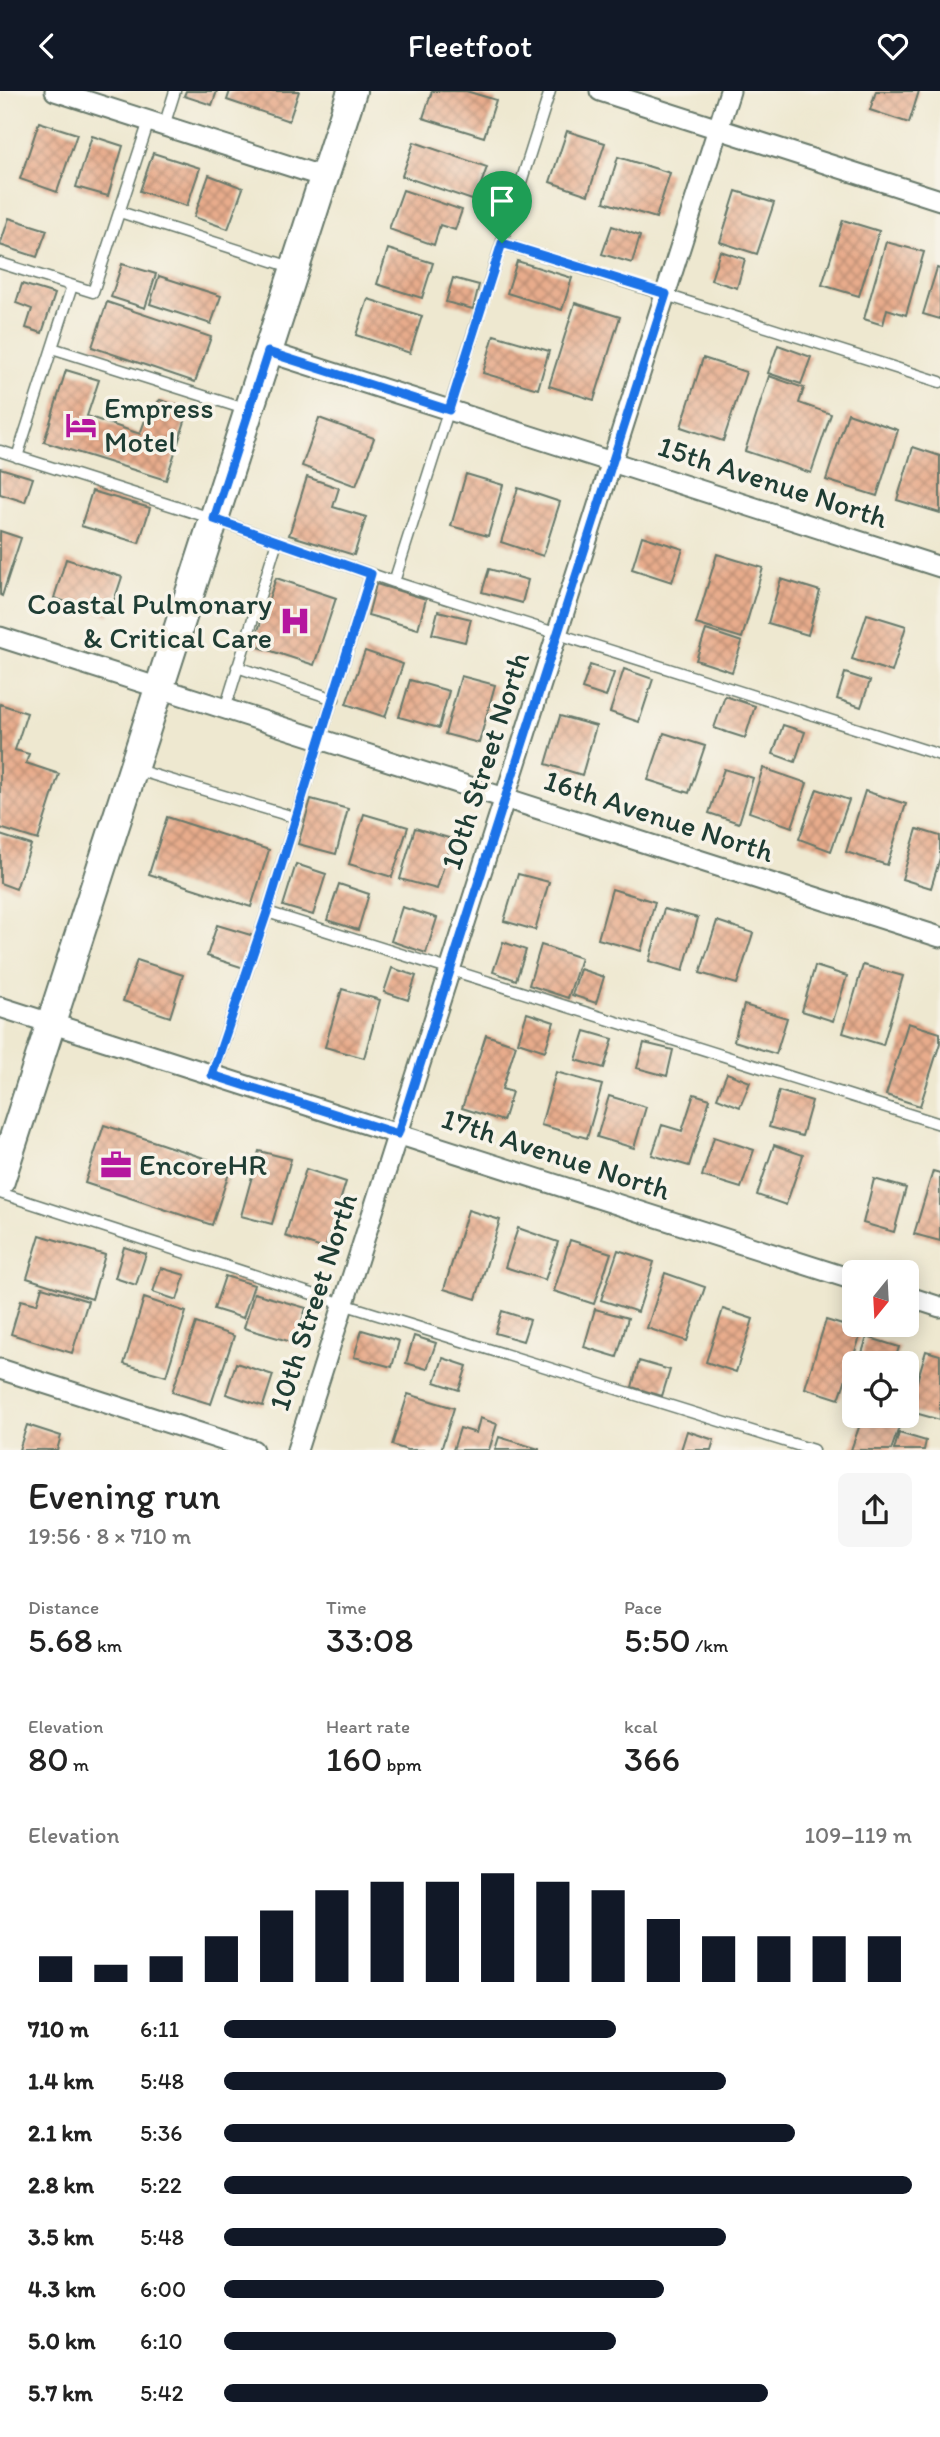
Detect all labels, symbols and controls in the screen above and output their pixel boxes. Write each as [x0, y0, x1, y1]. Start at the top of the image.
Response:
icon: back [28, 27, 66, 65]
text: Fleetfoot [408, 27, 532, 65]
icon: heart [874, 27, 912, 65]
pin [472, 171, 532, 243]
icon: arrive [483, 182, 521, 220]
place label: Empress Motel [104, 389, 214, 460]
hotel icon: Empress Motel [64, 408, 98, 442]
street label: 15th Avenue North [654, 427, 893, 536]
place label: Coastal Pulmonary & Critical Care [27, 585, 272, 656]
hospital icon: Coastal Pulmonary & Critical Care [278, 604, 312, 638]
street label: 10th Street North [432, 647, 537, 874]
street label: 16th Avenue North [540, 761, 779, 870]
street label: 17th Avenue North [437, 1099, 675, 1208]
place label: EncoreHR [139, 1146, 267, 1183]
office icon: EncoreHR [99, 1148, 133, 1182]
street label: 10th Street North [260, 1188, 365, 1415]
north arrow [842, 1260, 919, 1337]
map controls [842, 1260, 919, 1428]
button: locate [842, 1351, 919, 1428]
text: Evening run [28, 1473, 221, 1519]
button: share [838, 1473, 912, 1547]
text: 19:56 · 8 × 710 m [28, 1522, 191, 1550]
text: Distance [28, 1596, 99, 1619]
text: Time [326, 1596, 367, 1619]
text: Pace [624, 1596, 662, 1619]
text: 5.68 [28, 1619, 93, 1661]
text: 33:08 [326, 1619, 413, 1661]
text: 5:50 [624, 1619, 691, 1661]
text: km [93, 1634, 122, 1657]
text: /km [691, 1634, 728, 1657]
text: Elevation [28, 1715, 104, 1738]
text: Heart rate [326, 1715, 410, 1738]
text: kcal [624, 1715, 658, 1738]
text: 80 [28, 1738, 69, 1780]
text: 160 [326, 1738, 382, 1780]
text: 366 [624, 1738, 680, 1780]
text: m [69, 1753, 89, 1776]
text: bpm [382, 1753, 422, 1776]
text: Elevation [28, 1821, 119, 1849]
text: 109–119 m [804, 1821, 912, 1849]
text: 710 m [28, 2015, 89, 2043]
text: 6:11 [140, 2015, 179, 2043]
text: 1.4 km [28, 2067, 94, 2095]
text: 5:48 [140, 2067, 184, 2095]
text: 2.1 km [28, 2119, 92, 2147]
text: 5:36 [140, 2119, 182, 2147]
text: 2.8 km [28, 2171, 94, 2199]
text: 5:22 [140, 2171, 182, 2199]
text: 3.5 km [28, 2223, 94, 2251]
text: 5:48 [140, 2223, 184, 2251]
text: 4.3 km [28, 2275, 96, 2303]
text: 6:00 [140, 2275, 186, 2303]
text: 5.0 km [28, 2327, 95, 2355]
text: 6:10 [140, 2327, 183, 2355]
text: 5.7 km [28, 2379, 93, 2407]
text: 5:42 [140, 2379, 184, 2407]

